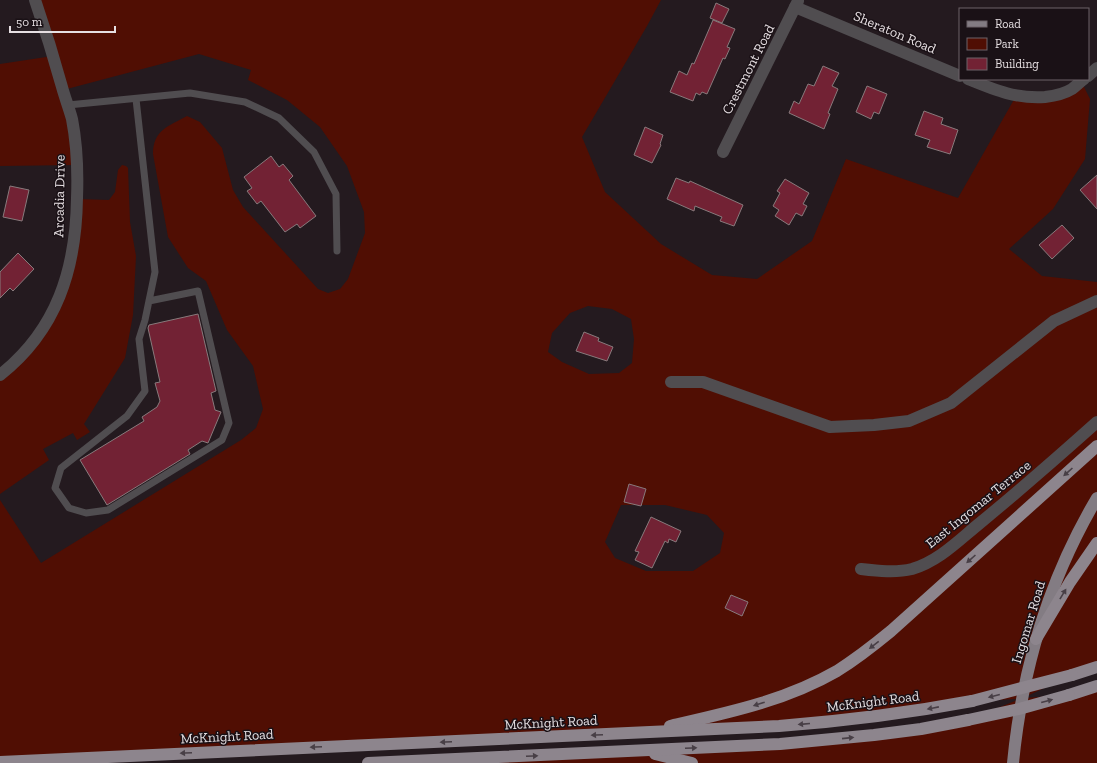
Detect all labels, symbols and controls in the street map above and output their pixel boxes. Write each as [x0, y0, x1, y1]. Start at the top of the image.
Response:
street label: Sheraton Road [851, 7, 939, 58]
scale bar [10, 8, 115, 34]
legend [959, 8, 1089, 80]
text: 50 m [16, 15, 43, 29]
text: Road [995, 17, 1021, 31]
street label: Crestmont Road [718, 21, 779, 117]
text: Park [995, 37, 1020, 51]
text: Building [995, 57, 1039, 71]
street label: Arcadia Drive [50, 154, 69, 237]
street label: East Ingomar Terrace [922, 457, 1035, 552]
one-way arrow [1063, 468, 1073, 477]
one-way arrow [966, 555, 976, 564]
street label: Ingomar Road [1008, 579, 1049, 665]
one-way arrow [1060, 588, 1067, 600]
one-way arrow [868, 641, 879, 649]
street label: McKnight Road [826, 687, 921, 716]
one-way arrow [988, 693, 1000, 699]
one-way arrow [1041, 698, 1053, 704]
one-way arrow [752, 701, 764, 707]
one-way arrow [927, 706, 940, 712]
street label: McKnight Road [504, 712, 598, 733]
one-way arrow [798, 721, 810, 728]
street label: McKnight Road [180, 726, 274, 747]
one-way arrow [591, 731, 603, 738]
one-way arrow [842, 735, 854, 741]
one-way arrow [440, 738, 452, 745]
one-way arrow [310, 744, 322, 751]
one-way arrow [685, 745, 697, 752]
one-way arrow [180, 750, 192, 757]
one-way arrow [526, 752, 538, 759]

